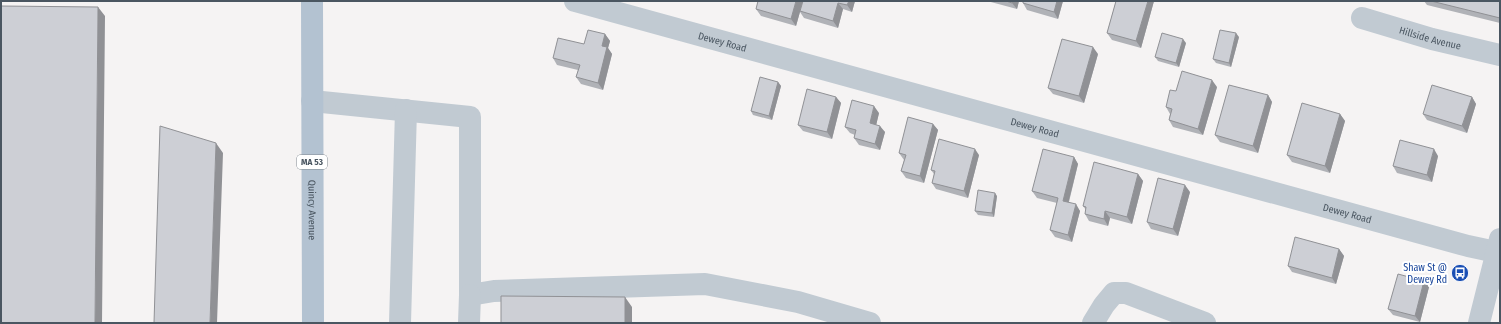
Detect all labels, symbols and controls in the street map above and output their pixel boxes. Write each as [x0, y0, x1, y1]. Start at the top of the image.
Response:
street label: Hillside Avenue [1398, 24, 1462, 53]
street label: Dewey Road [697, 30, 748, 55]
street label: Dewey Road [1009, 116, 1060, 141]
road number: MA 53 [297, 155, 327, 169]
street label: Quincy Avenue [306, 180, 318, 240]
street label: Dewey Road [1322, 202, 1373, 226]
place label: Shaw St @ Dewey Rd [1403, 262, 1447, 286]
bus stop icon: Shaw St @ Dewey Rd [1450, 263, 1470, 283]

